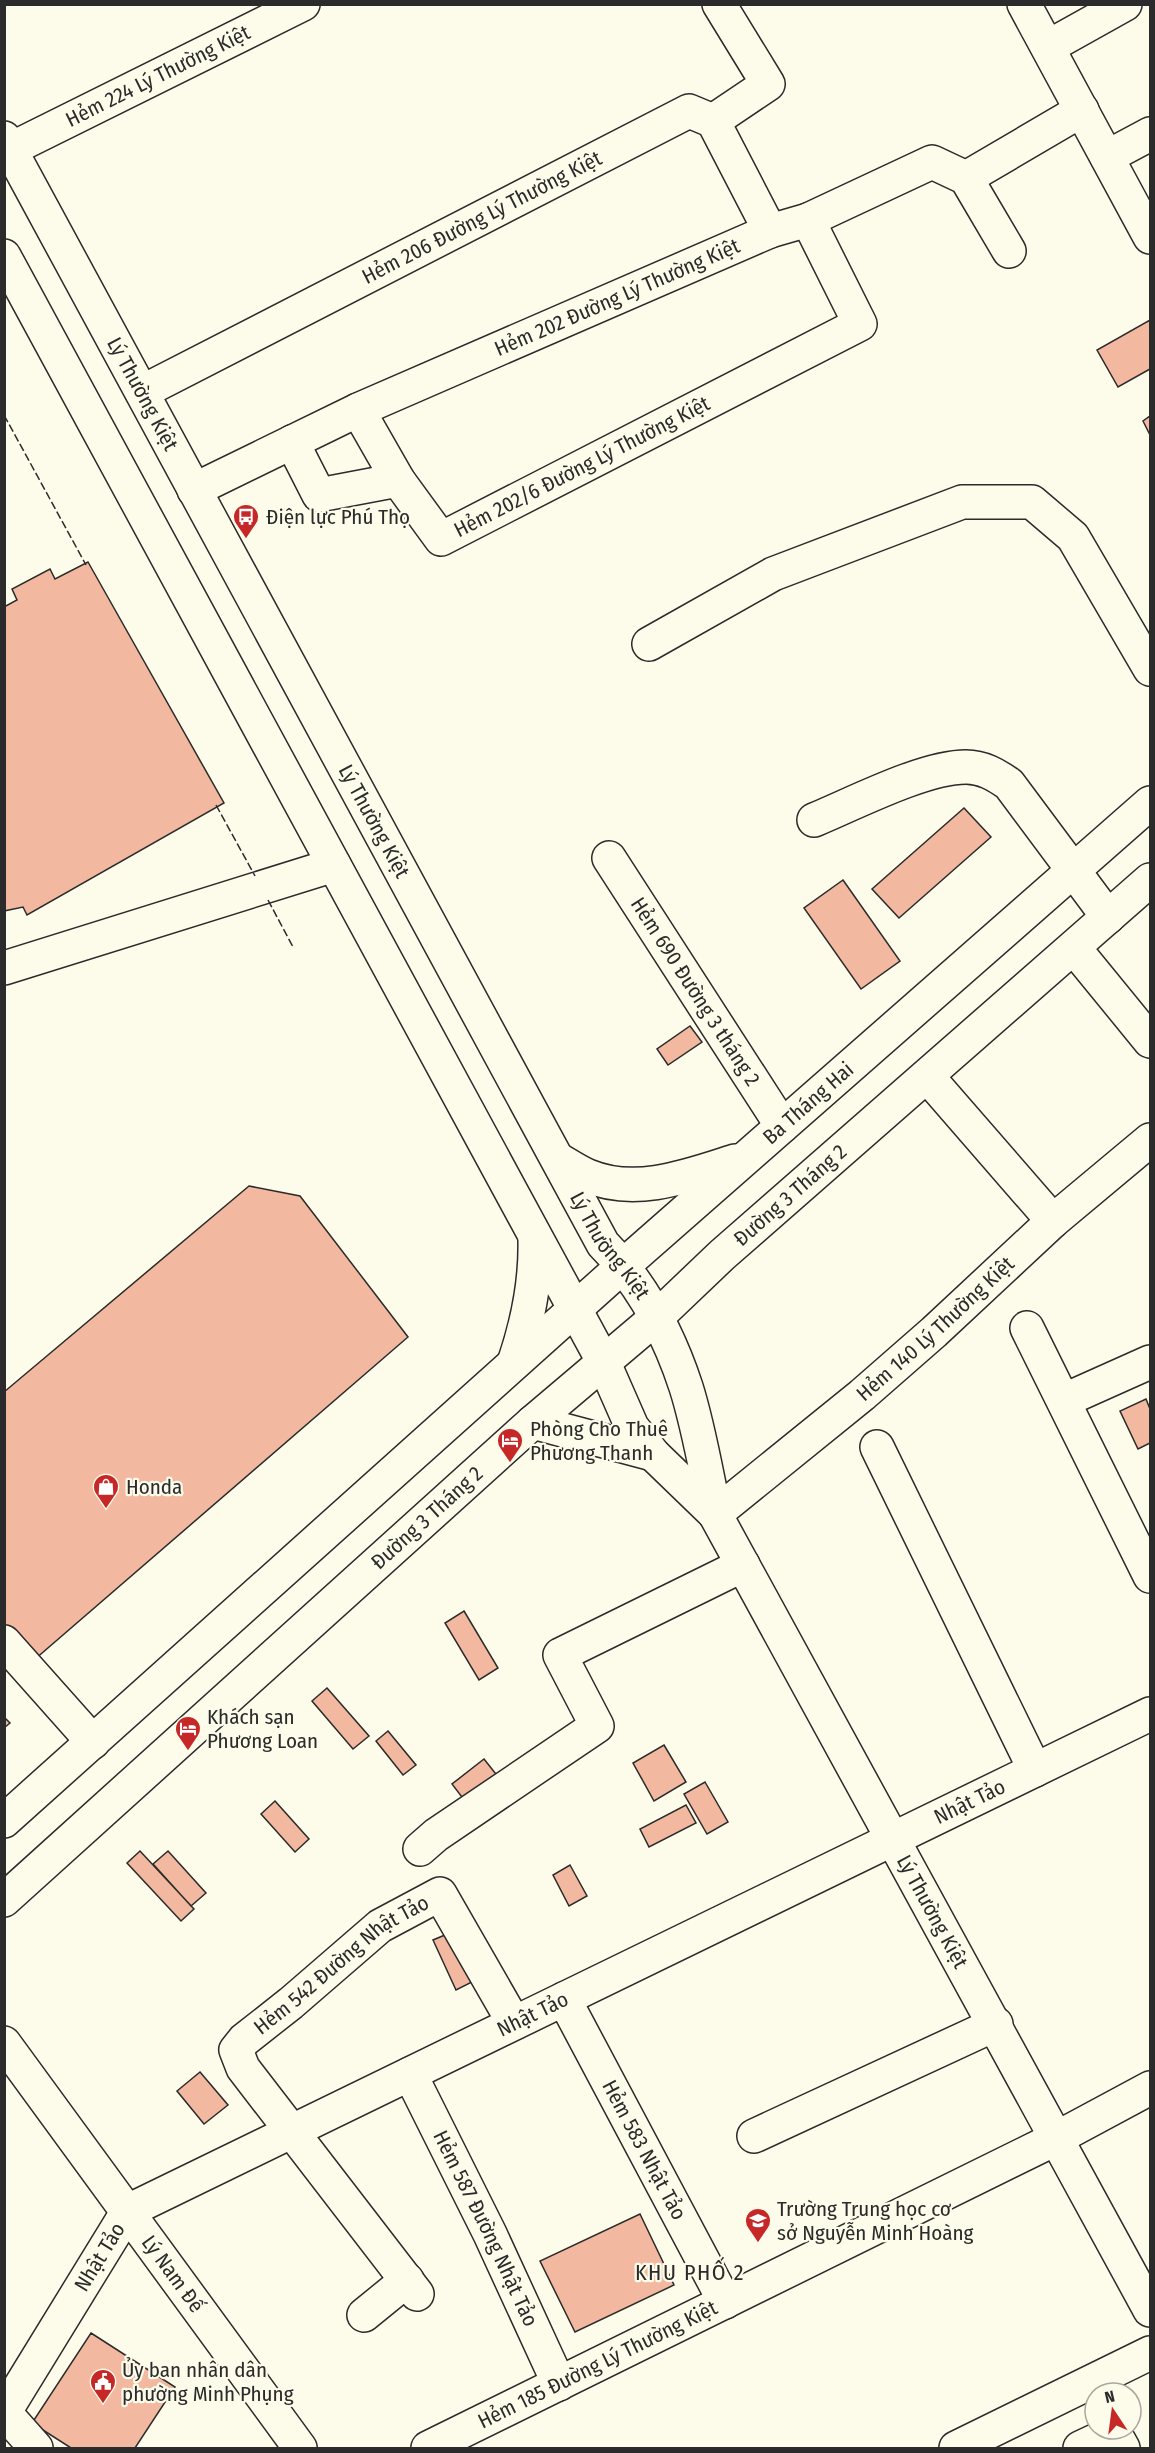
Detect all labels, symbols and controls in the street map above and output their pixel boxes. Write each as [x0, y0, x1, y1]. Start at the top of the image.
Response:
street label: Hẻm 224 Lý Thường Kiệt [61, 19, 255, 133]
street label: Hẻm 206 Đường Lý Thường Kiệt [358, 145, 606, 290]
street label: Hẻm 202 Đường Lý Thường Kiệt [491, 233, 744, 362]
street label: Lý Thường Kiệt [101, 333, 184, 455]
street label: Hẻm 202/6 Đường Lý Thường Kiệt [450, 390, 714, 543]
bus stop icon: Điện lực Phú Thọ [231, 502, 261, 540]
place label: Điện lực Phú Thọ [266, 504, 410, 530]
street label: Lý Thường Kiệt [333, 760, 415, 883]
street label: Hẻm 690 Đường 3 tháng 2 [625, 892, 766, 1091]
street label: Ba Tháng Hai [758, 1056, 859, 1150]
street label: Đường 3 Tháng 2 [728, 1139, 852, 1252]
street label: Lý Thường Kiệt [564, 1187, 656, 1304]
street label: Hẻm 140 Lý Thường Kiệt [851, 1251, 1020, 1407]
place label: Phòng Cho Thuê Phương Thanh [530, 1416, 668, 1466]
hotel icon: Phòng Cho Thuê Phương Thanh [495, 1426, 525, 1464]
street label: Đường 3 Tháng 2 [366, 1461, 488, 1575]
shop icon: Honda [91, 1472, 121, 1510]
place label: Honda [126, 1474, 182, 1500]
place label: Khách sạn Phương Loan [207, 1704, 318, 1754]
hotel icon: Khách sạn Phương Loan [173, 1714, 203, 1752]
street label: Nhật Tảo [930, 1773, 1010, 1830]
street label: Lý Thường Kiệt [891, 1850, 974, 1973]
street label: Hẻm 542 Đường Nhật Tảo [249, 1889, 433, 2040]
street label: Nhật Tảo [493, 1986, 573, 2043]
street label: Hẻm 583 Nhật Tảo [596, 2076, 692, 2224]
street label: Hẻm 587 Đường Nhật Tảo [427, 2126, 544, 2331]
place label: Trường Trung học cơ sở Nguyễn Minh Hoàng [777, 2196, 974, 2246]
school or university icon: Trường Trung học cơ sở Nguyễn Minh Hoàng [743, 2206, 773, 2244]
street label: Nhật Tảo [69, 2218, 131, 2296]
street label: Lý Nam Đế [136, 2230, 210, 2318]
district label: KHU PHỐ 2 [635, 2256, 745, 2286]
street label: Hẻm 185 Đường Lý Thường Kiệt [474, 2294, 722, 2434]
place label: Ủy ban nhân dân phường Minh Phụng [122, 2357, 294, 2407]
public building icon: Ủy ban nhân dân phường Minh Phụng [88, 2367, 118, 2405]
north arrow [1083, 2381, 1143, 2441]
text: N [1103, 2387, 1117, 2407]

